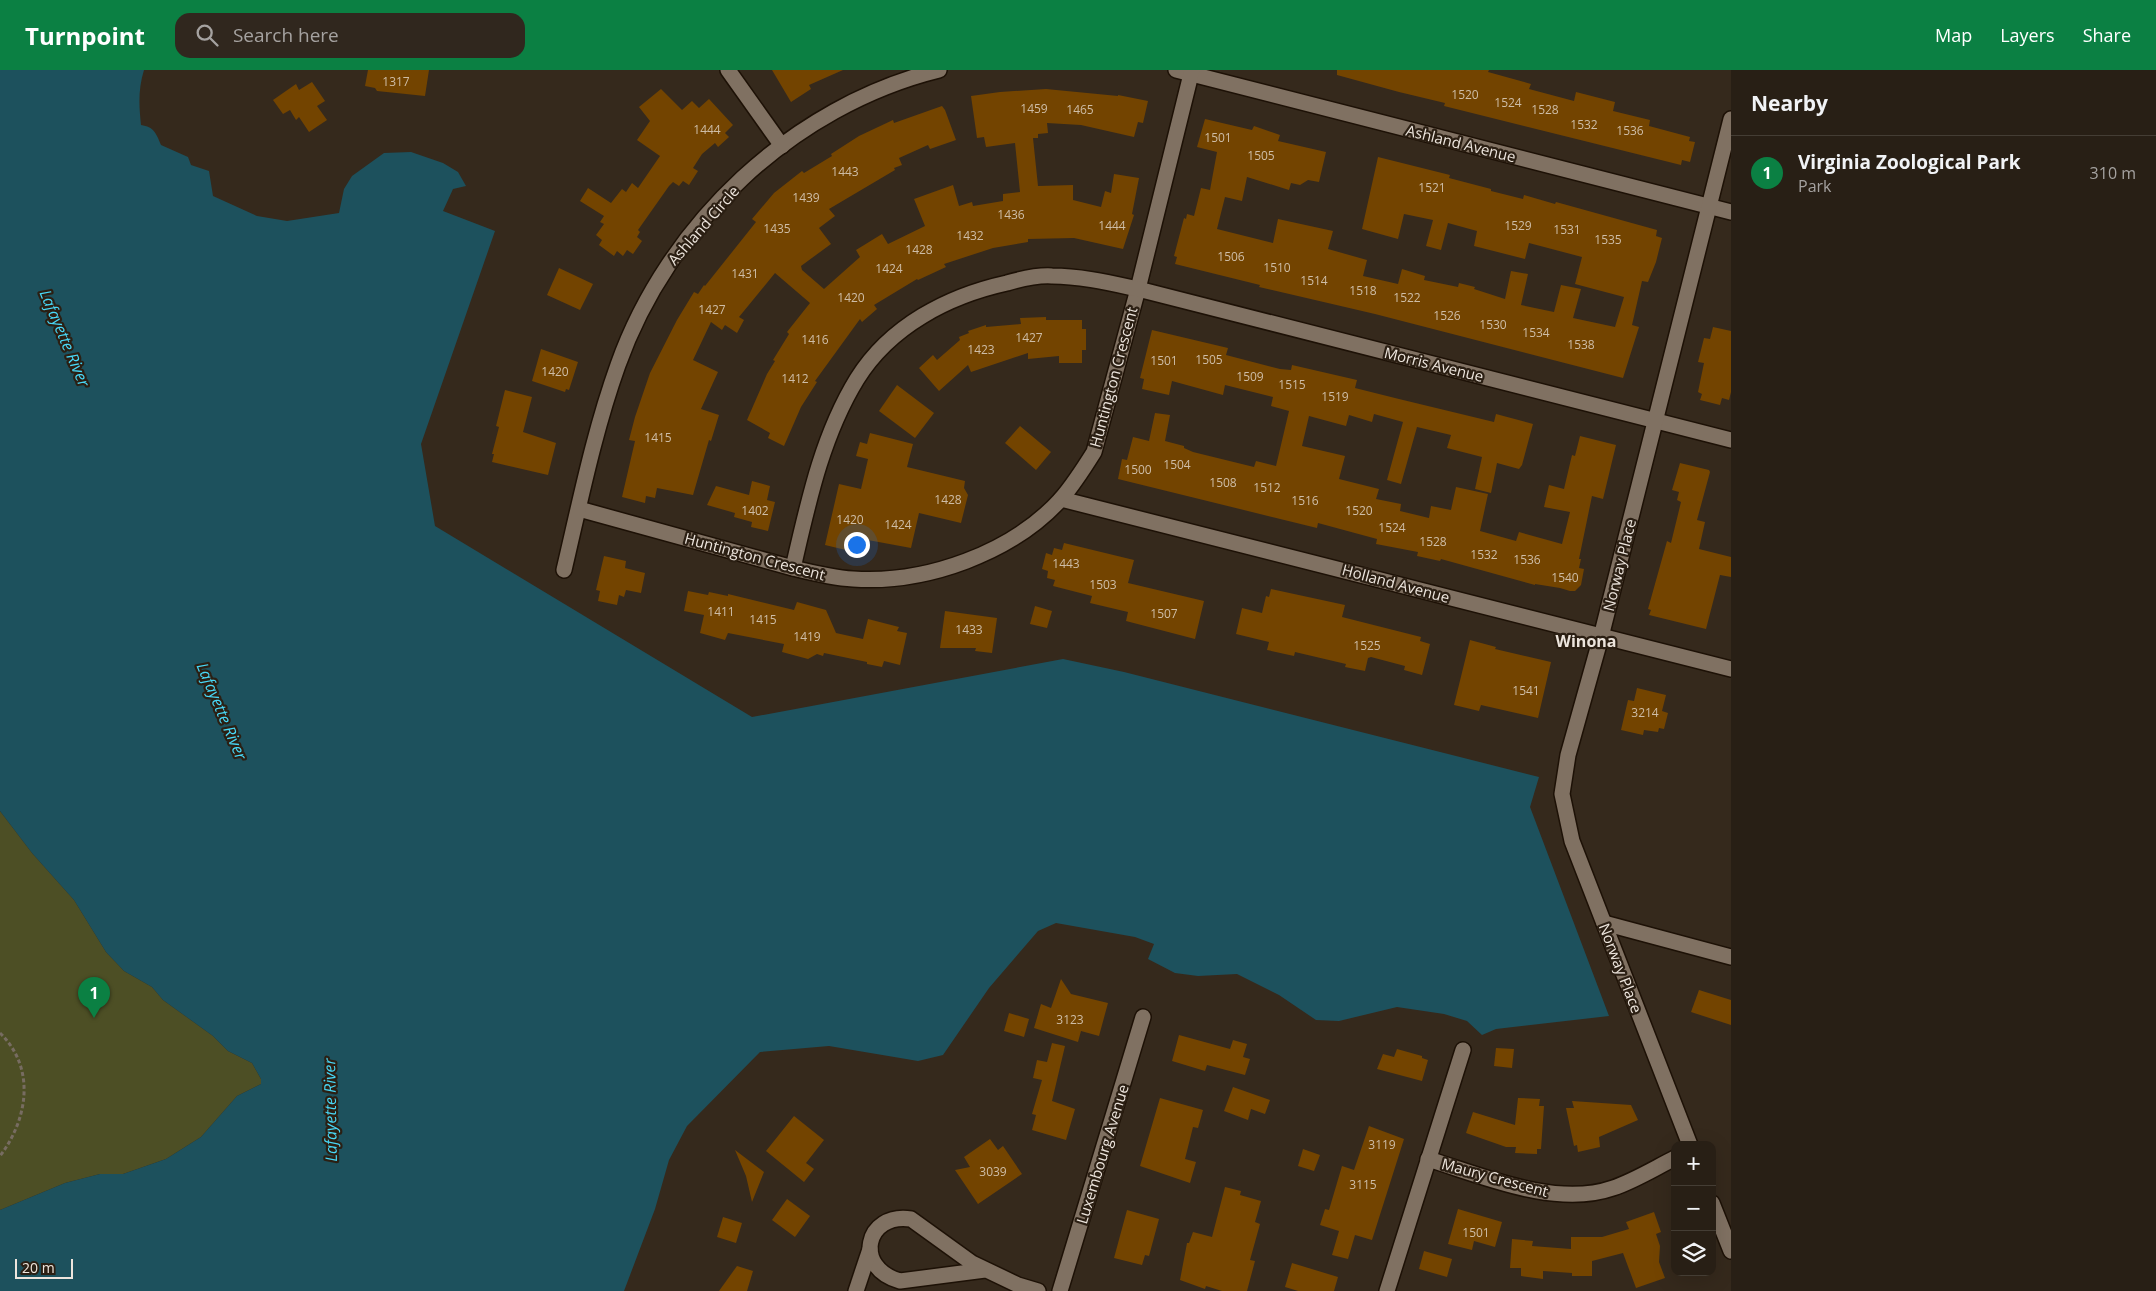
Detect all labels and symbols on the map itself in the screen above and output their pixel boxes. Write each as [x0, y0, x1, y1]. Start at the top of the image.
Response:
house number: 1317 [382, 73, 410, 90]
house number: 1520 [1451, 86, 1479, 103]
house number: 1524 [1494, 94, 1522, 111]
house number: 1459 [1020, 100, 1048, 117]
house number: 1465 [1066, 101, 1094, 118]
house number: 1528 [1531, 101, 1559, 118]
house number: 1532 [1570, 116, 1598, 133]
street label: Ashland Avenue [1404, 120, 1518, 166]
house number: 1444 [693, 121, 721, 138]
house number: 1536 [1616, 122, 1644, 139]
house number: 1501 [1204, 129, 1232, 146]
house number: 1505 [1247, 147, 1275, 164]
house number: 1443 [831, 163, 859, 180]
house number: 1521 [1418, 179, 1446, 196]
street label: Ashland Circle [663, 181, 743, 269]
house number: 1439 [792, 189, 820, 206]
house number: 1436 [997, 206, 1025, 223]
house number: 1444 [1098, 217, 1126, 234]
house number: 1529 [1504, 217, 1532, 234]
house number: 1435 [763, 220, 791, 237]
house number: 1531 [1553, 221, 1581, 238]
house number: 1432 [956, 227, 984, 244]
house number: 1535 [1594, 231, 1622, 248]
house number: 1428 [905, 241, 933, 258]
house number: 1506 [1217, 248, 1245, 265]
house number: 1510 [1263, 259, 1291, 276]
house number: 1424 [875, 260, 903, 277]
house number: 1431 [731, 265, 759, 282]
house number: 1514 [1300, 272, 1328, 289]
house number: 1518 [1349, 282, 1377, 299]
water label: Lafayette River [35, 286, 96, 391]
house number: 1420 [837, 289, 865, 306]
house number: 1522 [1393, 289, 1421, 306]
house number: 1427 [698, 301, 726, 318]
street label: Huntington Crescent [1085, 305, 1141, 449]
house number: 1526 [1433, 307, 1461, 324]
house number: 1530 [1479, 316, 1507, 333]
house number: 1534 [1522, 324, 1550, 341]
house number: 1427 [1015, 329, 1043, 346]
house number: 1416 [801, 331, 829, 348]
house number: 1538 [1567, 336, 1595, 353]
house number: 1423 [967, 341, 995, 358]
street label: Morris Avenue [1382, 342, 1486, 386]
house number: 1505 [1195, 351, 1223, 368]
house number: 1501 [1150, 352, 1178, 369]
house number: 1420 [541, 363, 569, 380]
house number: 1509 [1236, 368, 1264, 385]
house number: 1412 [781, 370, 809, 387]
house number: 1515 [1278, 376, 1306, 393]
house number: 1519 [1321, 388, 1349, 405]
house number: 1415 [644, 429, 672, 446]
house number: 1504 [1163, 456, 1191, 473]
house number: 1500 [1124, 461, 1152, 478]
house number: 1508 [1209, 474, 1237, 491]
house number: 1512 [1253, 479, 1281, 496]
house number: 1428 [934, 491, 962, 508]
house number: 1516 [1291, 492, 1319, 509]
house number: 1402 [741, 502, 769, 519]
house number: 1520 [1345, 502, 1373, 519]
house number: 1420 [836, 511, 864, 528]
house number: 1424 [884, 516, 912, 533]
street label: Norway Place [1598, 517, 1640, 613]
house number: 1524 [1378, 519, 1406, 536]
street label: Huntington Crescent [683, 528, 827, 584]
your location [844, 532, 870, 558]
house number: 1528 [1419, 533, 1447, 550]
house number: 1532 [1470, 546, 1498, 563]
house number: 1536 [1513, 551, 1541, 568]
house number: 1443 [1052, 555, 1080, 572]
street label: Holland Avenue [1340, 559, 1452, 607]
house number: 1540 [1551, 569, 1579, 586]
house number: 1503 [1089, 576, 1117, 593]
house number: 1411 [707, 603, 735, 620]
house number: 1507 [1150, 605, 1178, 622]
house number: 1415 [749, 611, 777, 628]
house number: 1433 [955, 621, 983, 638]
house number: 1419 [793, 628, 821, 645]
district label: Winona [1556, 630, 1616, 652]
house number: 1525 [1353, 637, 1381, 654]
water label: Lafayette River [192, 659, 253, 764]
house number: 1541 [1512, 682, 1540, 699]
house number: 3214 [1631, 704, 1659, 721]
street label: Norway Place [1595, 920, 1647, 1016]
pin: 1 [78, 977, 110, 1018]
house number: 3123 [1056, 1011, 1084, 1028]
water label: Lafayette River [318, 1057, 342, 1162]
street label: Luxembourg Avenue [1071, 1082, 1133, 1226]
house number: 3119 [1368, 1136, 1396, 1153]
street label: Maury Crescent [1439, 1153, 1551, 1201]
house number: 3039 [979, 1163, 1007, 1180]
house number: 3115 [1349, 1176, 1377, 1193]
house number: 1501 [1462, 1224, 1490, 1241]
scale bar [15, 1256, 72, 1279]

